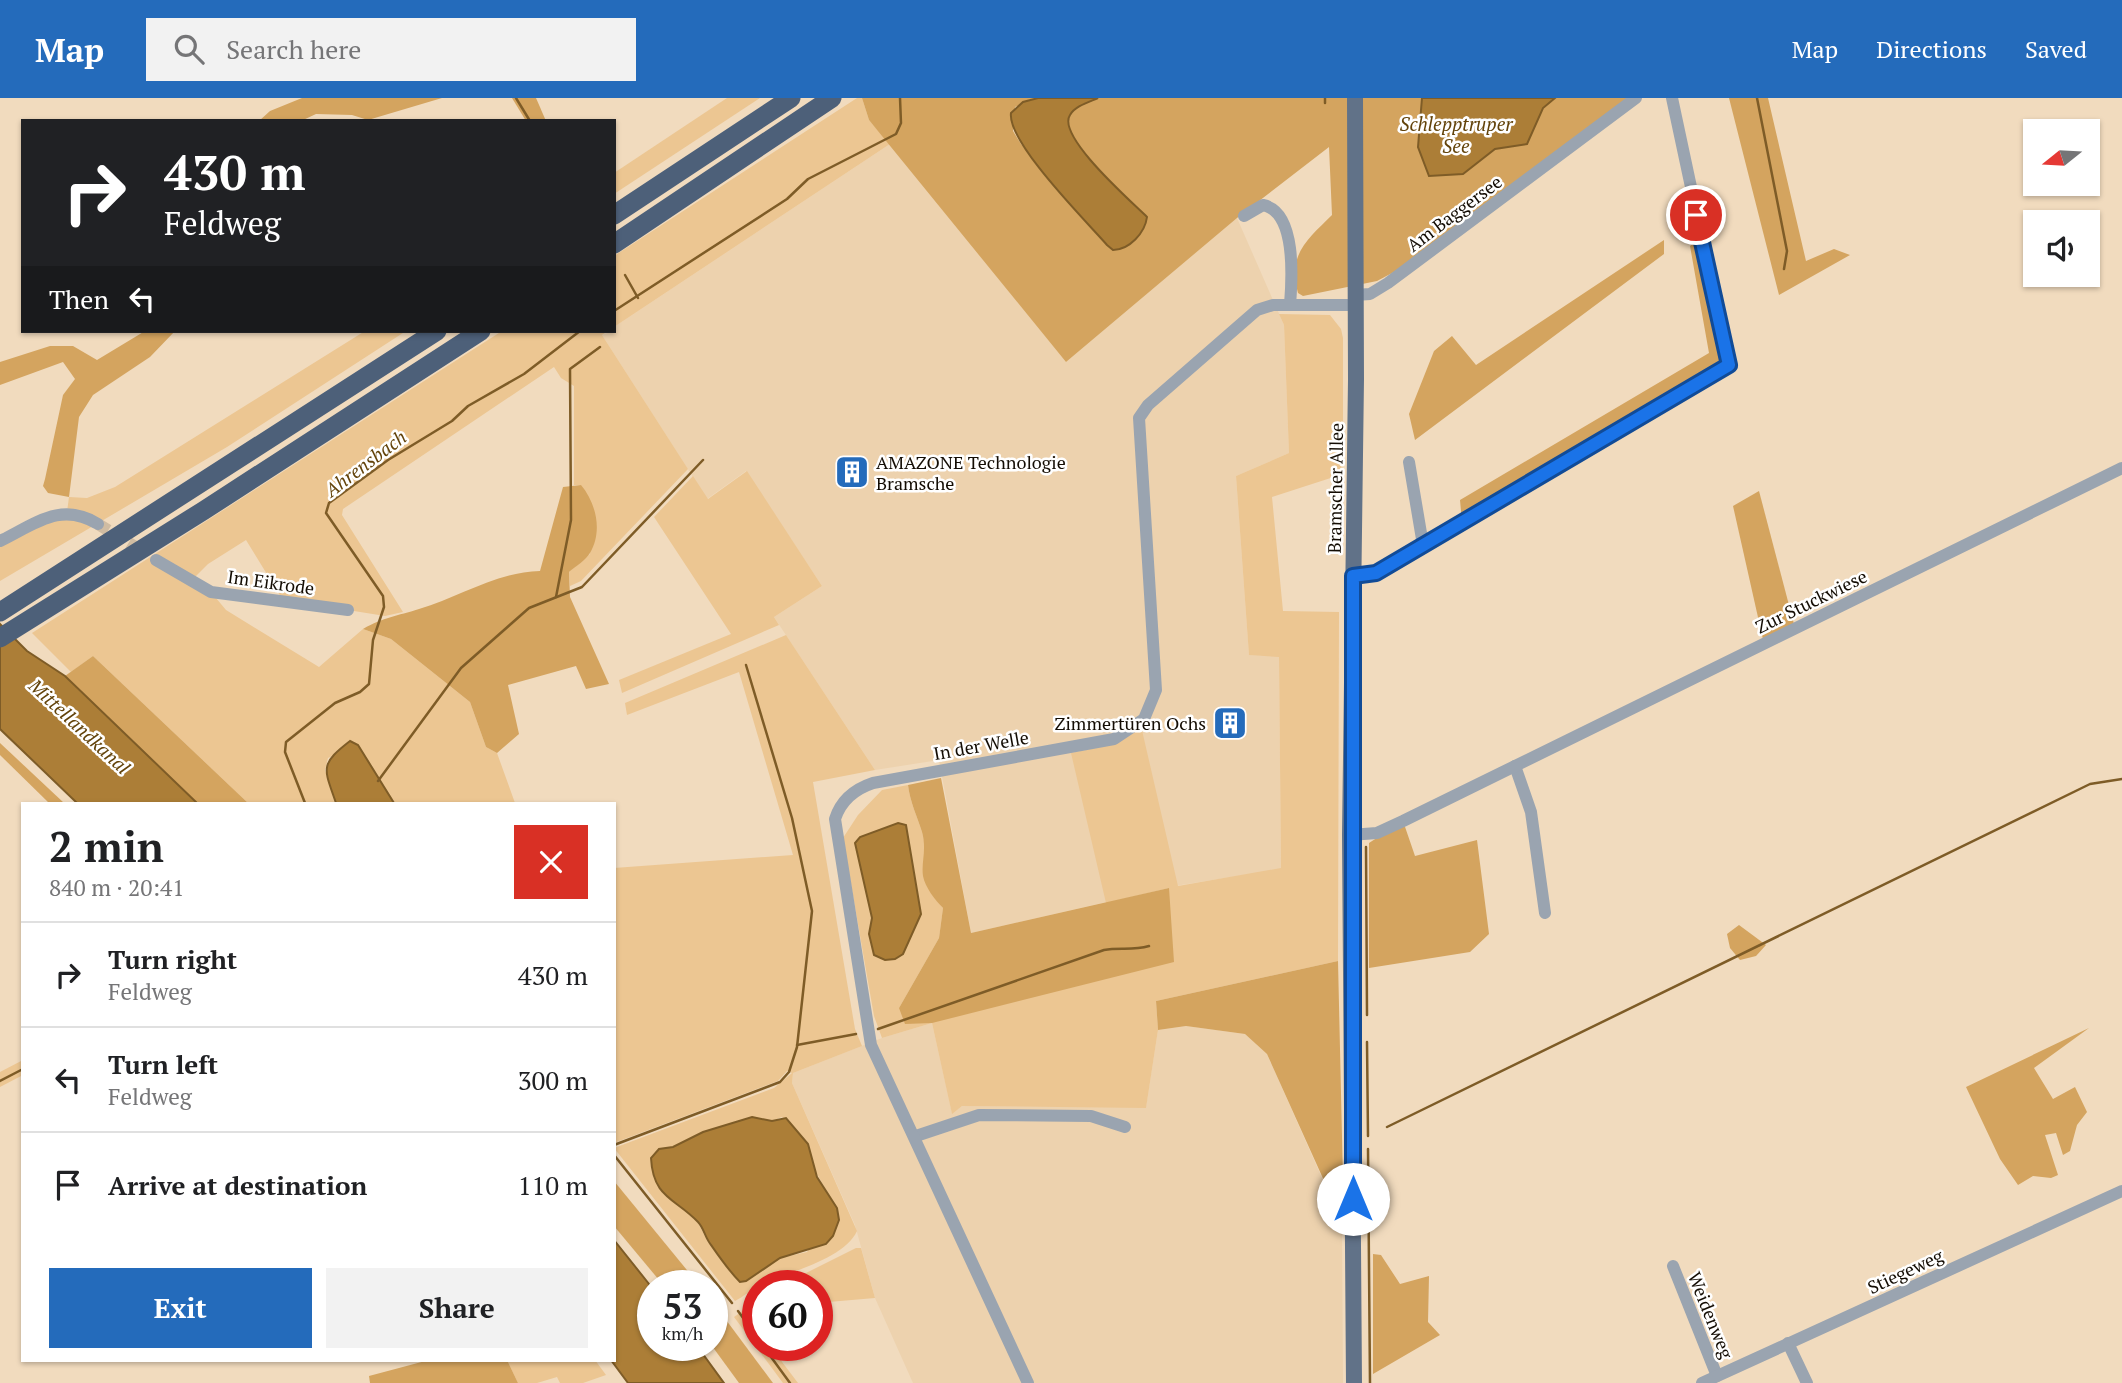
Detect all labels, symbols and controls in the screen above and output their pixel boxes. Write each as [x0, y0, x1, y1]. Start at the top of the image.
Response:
search box [146, 18, 636, 81]
text: Map [35, 28, 104, 71]
icon: search [170, 30, 208, 68]
text: Search here [226, 32, 361, 66]
text: Map [1792, 33, 1838, 65]
text: Directions [1876, 33, 1987, 65]
text: Saved [2025, 33, 2087, 65]
water label: Schlepptruper See [1399, 111, 1513, 158]
north arrow [2023, 119, 2100, 196]
map controls [2023, 119, 2100, 287]
text: 430 m [164, 139, 306, 204]
icon: right [49, 147, 140, 238]
street label: Am Baggersee [1402, 169, 1506, 257]
pin [1666, 185, 1726, 245]
icon: arrive [1677, 196, 1715, 234]
text: Feldweg [164, 202, 281, 244]
button: sound [2023, 210, 2100, 287]
icon: left [123, 280, 161, 318]
text: Then [49, 282, 109, 316]
street label: Bramscher Allee [1322, 423, 1348, 553]
water label: Ahrensbach [318, 424, 411, 503]
place label: AMAZONE Technologie Bramsche [876, 450, 1066, 495]
building icon: AMAZONE Technologie Bramsche [833, 453, 871, 491]
street label: Im Eikrode [226, 564, 316, 600]
street label: Zur Stuckwiese [1751, 564, 1871, 638]
water label: Mittellandkanal [23, 672, 136, 780]
building icon: Zimmertüren Ochs [1211, 704, 1249, 742]
place label: Zimmertüren Ochs [1054, 711, 1206, 735]
street label: In der Welle [931, 725, 1031, 765]
text: 2 min [49, 818, 164, 874]
button: close [514, 825, 588, 899]
text: 840 m · 20:41 [49, 872, 184, 903]
text: Turn right [108, 942, 237, 976]
icon: right [49, 956, 87, 994]
text: 430 m [518, 958, 588, 992]
text: Feldweg [108, 976, 192, 1007]
text: Turn left [108, 1047, 218, 1081]
icon: left [49, 1061, 87, 1099]
text: 300 m [518, 1063, 588, 1097]
text: Feldweg [108, 1081, 192, 1112]
position arrow [1316, 1162, 1390, 1236]
icon: arrive [49, 1166, 87, 1204]
text: Arrive at destination [108, 1168, 367, 1202]
text: 110 m [518, 1168, 588, 1202]
street label: Stiegeweg [1863, 1243, 1947, 1299]
button: Exit [49, 1268, 312, 1348]
button: Share [326, 1268, 588, 1348]
street label: Weidenweg [1683, 1268, 1739, 1362]
speed limit sign: 60 [742, 1270, 833, 1361]
text: 53 [663, 1283, 702, 1329]
text: km/h [662, 1321, 703, 1345]

